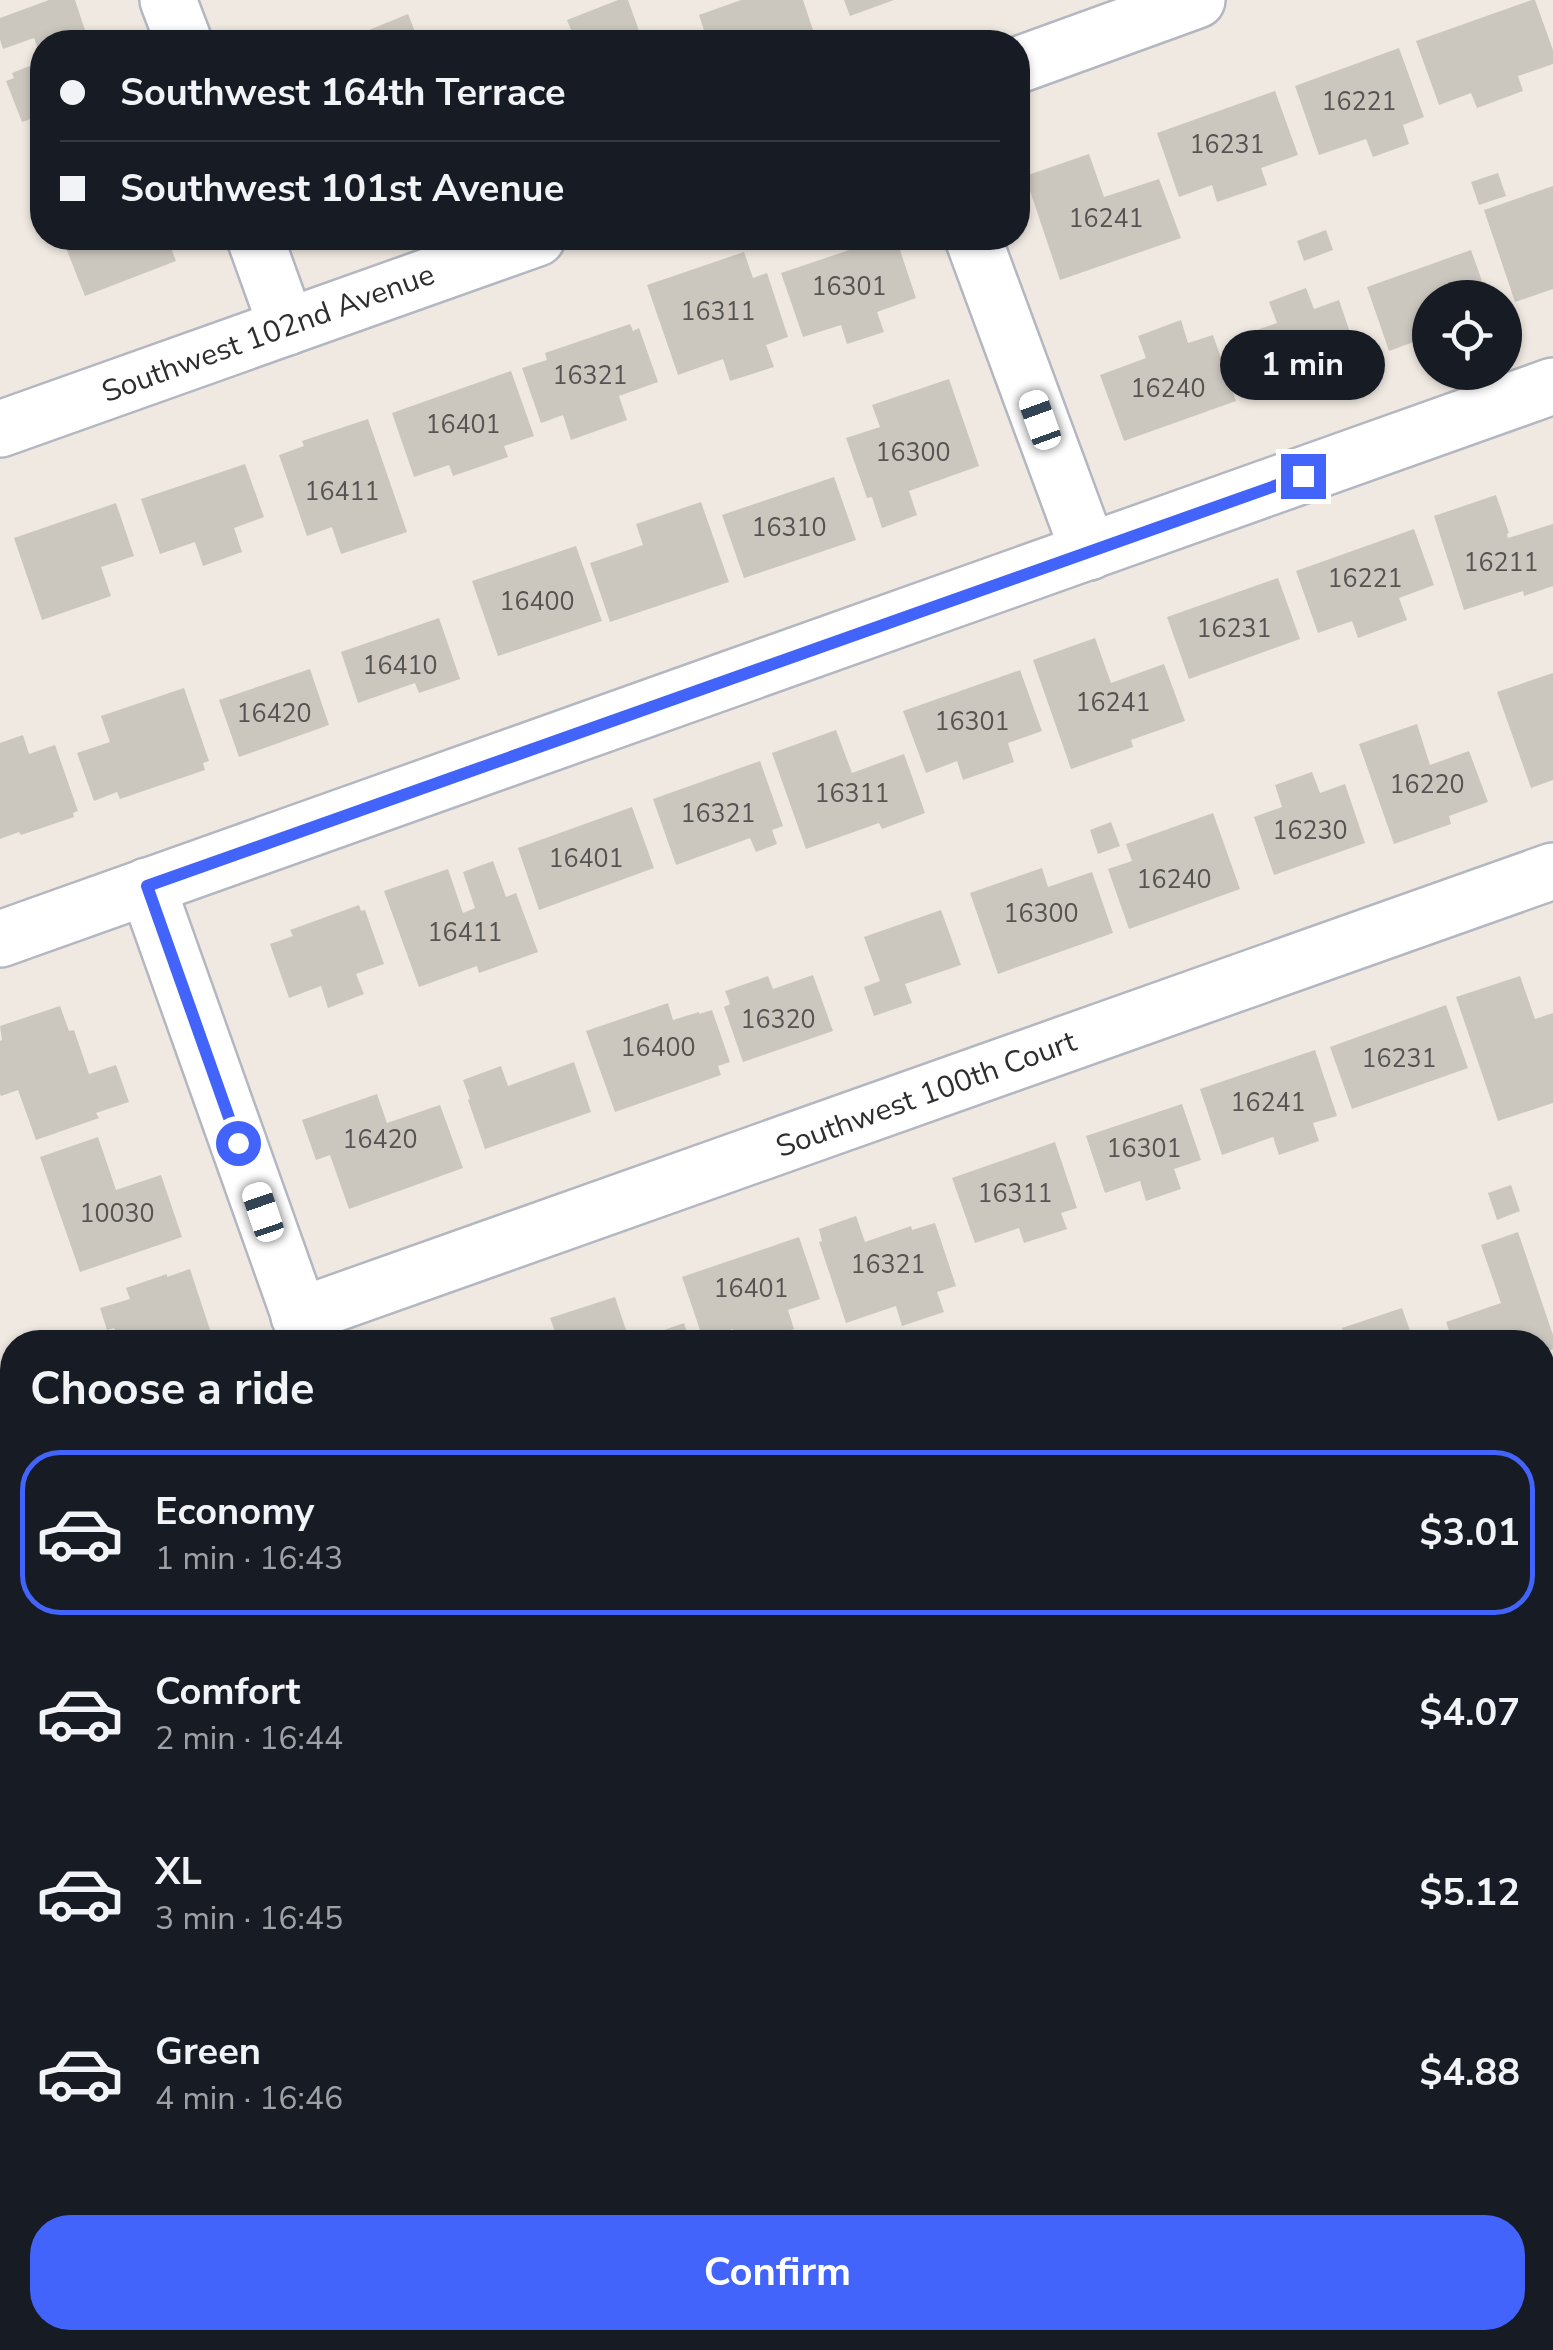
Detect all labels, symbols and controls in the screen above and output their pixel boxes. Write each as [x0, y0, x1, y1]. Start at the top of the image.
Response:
text: Southwest 164th Terrace [120, 67, 566, 118]
house number: 16221 [1321, 85, 1397, 119]
house number: 16231 [1189, 128, 1265, 162]
text: Southwest 101st Avenue [120, 163, 564, 214]
house number: 16241 [1068, 202, 1144, 236]
street label: Southwest 102nd Avenue [96, 254, 440, 413]
house number: 16301 [811, 270, 887, 304]
map controls [1412, 280, 1522, 390]
button: locate [1412, 280, 1522, 390]
house number: 16311 [680, 295, 756, 329]
callout: 1 min [1220, 331, 1386, 401]
text: 1 min [1261, 343, 1344, 386]
house number: 16321 [552, 359, 628, 393]
house number: 16240 [1130, 372, 1206, 406]
car [1016, 387, 1064, 453]
house number: 16401 [425, 408, 501, 442]
house number: 16300 [875, 436, 951, 470]
route end [1281, 454, 1326, 499]
house number: 16411 [304, 475, 380, 509]
house number: 16310 [751, 511, 827, 545]
house number: 16211 [1463, 546, 1539, 580]
house number: 16221 [1327, 562, 1403, 596]
house number: 16400 [499, 585, 575, 619]
house number: 16231 [1196, 612, 1272, 646]
house number: 16410 [362, 649, 438, 683]
house number: 16241 [1075, 686, 1151, 720]
house number: 16420 [236, 697, 312, 731]
house number: 16301 [934, 705, 1010, 739]
house number: 16220 [1389, 768, 1465, 802]
house number: 16311 [814, 777, 890, 811]
house number: 16321 [680, 797, 756, 831]
house number: 16230 [1272, 814, 1348, 848]
house number: 16401 [548, 842, 624, 876]
house number: 16240 [1136, 863, 1212, 897]
house number: 16300 [1003, 897, 1079, 931]
house number: 16411 [427, 916, 503, 950]
house number: 16320 [740, 1003, 816, 1037]
street label: Southwest 100th Court [770, 1021, 1082, 1168]
house number: 16400 [620, 1031, 696, 1065]
house number: 16231 [1361, 1042, 1437, 1076]
house number: 16241 [1230, 1086, 1306, 1120]
route start [216, 1121, 261, 1166]
house number: 16420 [342, 1123, 418, 1157]
house number: 16301 [1106, 1132, 1182, 1166]
house number: 16311 [977, 1177, 1053, 1211]
car [239, 1179, 287, 1245]
house number: 10030 [79, 1197, 155, 1231]
house number: 16321 [850, 1248, 926, 1282]
house number: 16401 [713, 1272, 789, 1306]
text: Choose a ride [30, 1359, 315, 1420]
text: Economy [155, 1486, 314, 1537]
icon: car [35, 1488, 125, 1578]
text: $3.01 [1419, 1507, 1520, 1558]
text: 1 min · 16:43 [155, 1537, 343, 1580]
text: Comfort [155, 1666, 300, 1717]
icon: car [35, 1668, 125, 1758]
text: $4.07 [1419, 1687, 1520, 1738]
text: 2 min · 16:44 [155, 1717, 343, 1760]
text: XL [155, 1846, 202, 1897]
icon: car [35, 1848, 125, 1938]
text: $5.12 [1419, 1867, 1520, 1918]
text: 3 min · 16:45 [155, 1897, 343, 1940]
text: Green [155, 2026, 261, 2077]
icon: car [35, 2028, 125, 2118]
text: $4.88 [1419, 2047, 1520, 2098]
text: 4 min · 16:46 [155, 2077, 343, 2120]
button: Confirm [30, 2215, 1525, 2330]

